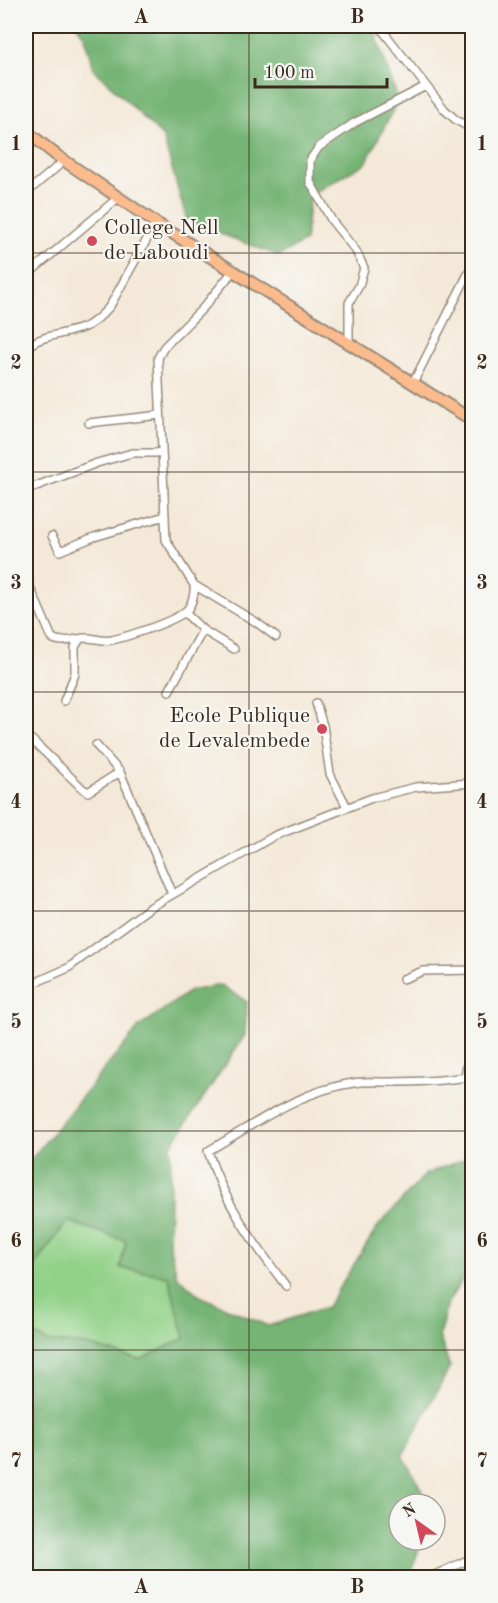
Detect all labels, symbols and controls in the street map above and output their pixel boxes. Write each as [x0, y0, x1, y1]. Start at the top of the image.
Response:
text: A [133, 8, 149, 28]
text: B [350, 8, 364, 28]
scale bar [255, 51, 387, 89]
text: 100 m [264, 64, 315, 82]
text: 1 [10, 135, 22, 155]
text: 1 [476, 135, 488, 155]
place label: College Nell de Laboudi [104, 217, 219, 264]
marker: College Nell de Laboudi [85, 234, 99, 248]
text: 2 [10, 354, 22, 374]
text: 2 [476, 354, 488, 374]
text: 3 [10, 574, 22, 594]
text: 3 [476, 574, 488, 594]
place label: Ecole Publique de Levalembede [159, 705, 310, 752]
marker: Ecole Publique de Levalembede [315, 722, 329, 736]
text: 4 [10, 793, 22, 813]
text: 4 [476, 793, 488, 813]
text: 5 [10, 1012, 22, 1033]
text: 5 [476, 1012, 488, 1033]
text: 6 [10, 1232, 22, 1252]
text: 6 [476, 1232, 488, 1252]
text: 7 [10, 1452, 22, 1472]
text: 7 [476, 1452, 488, 1472]
north arrow [387, 1492, 447, 1552]
text: N [400, 1501, 420, 1521]
text: A [133, 1578, 149, 1598]
text: B [350, 1578, 364, 1598]

